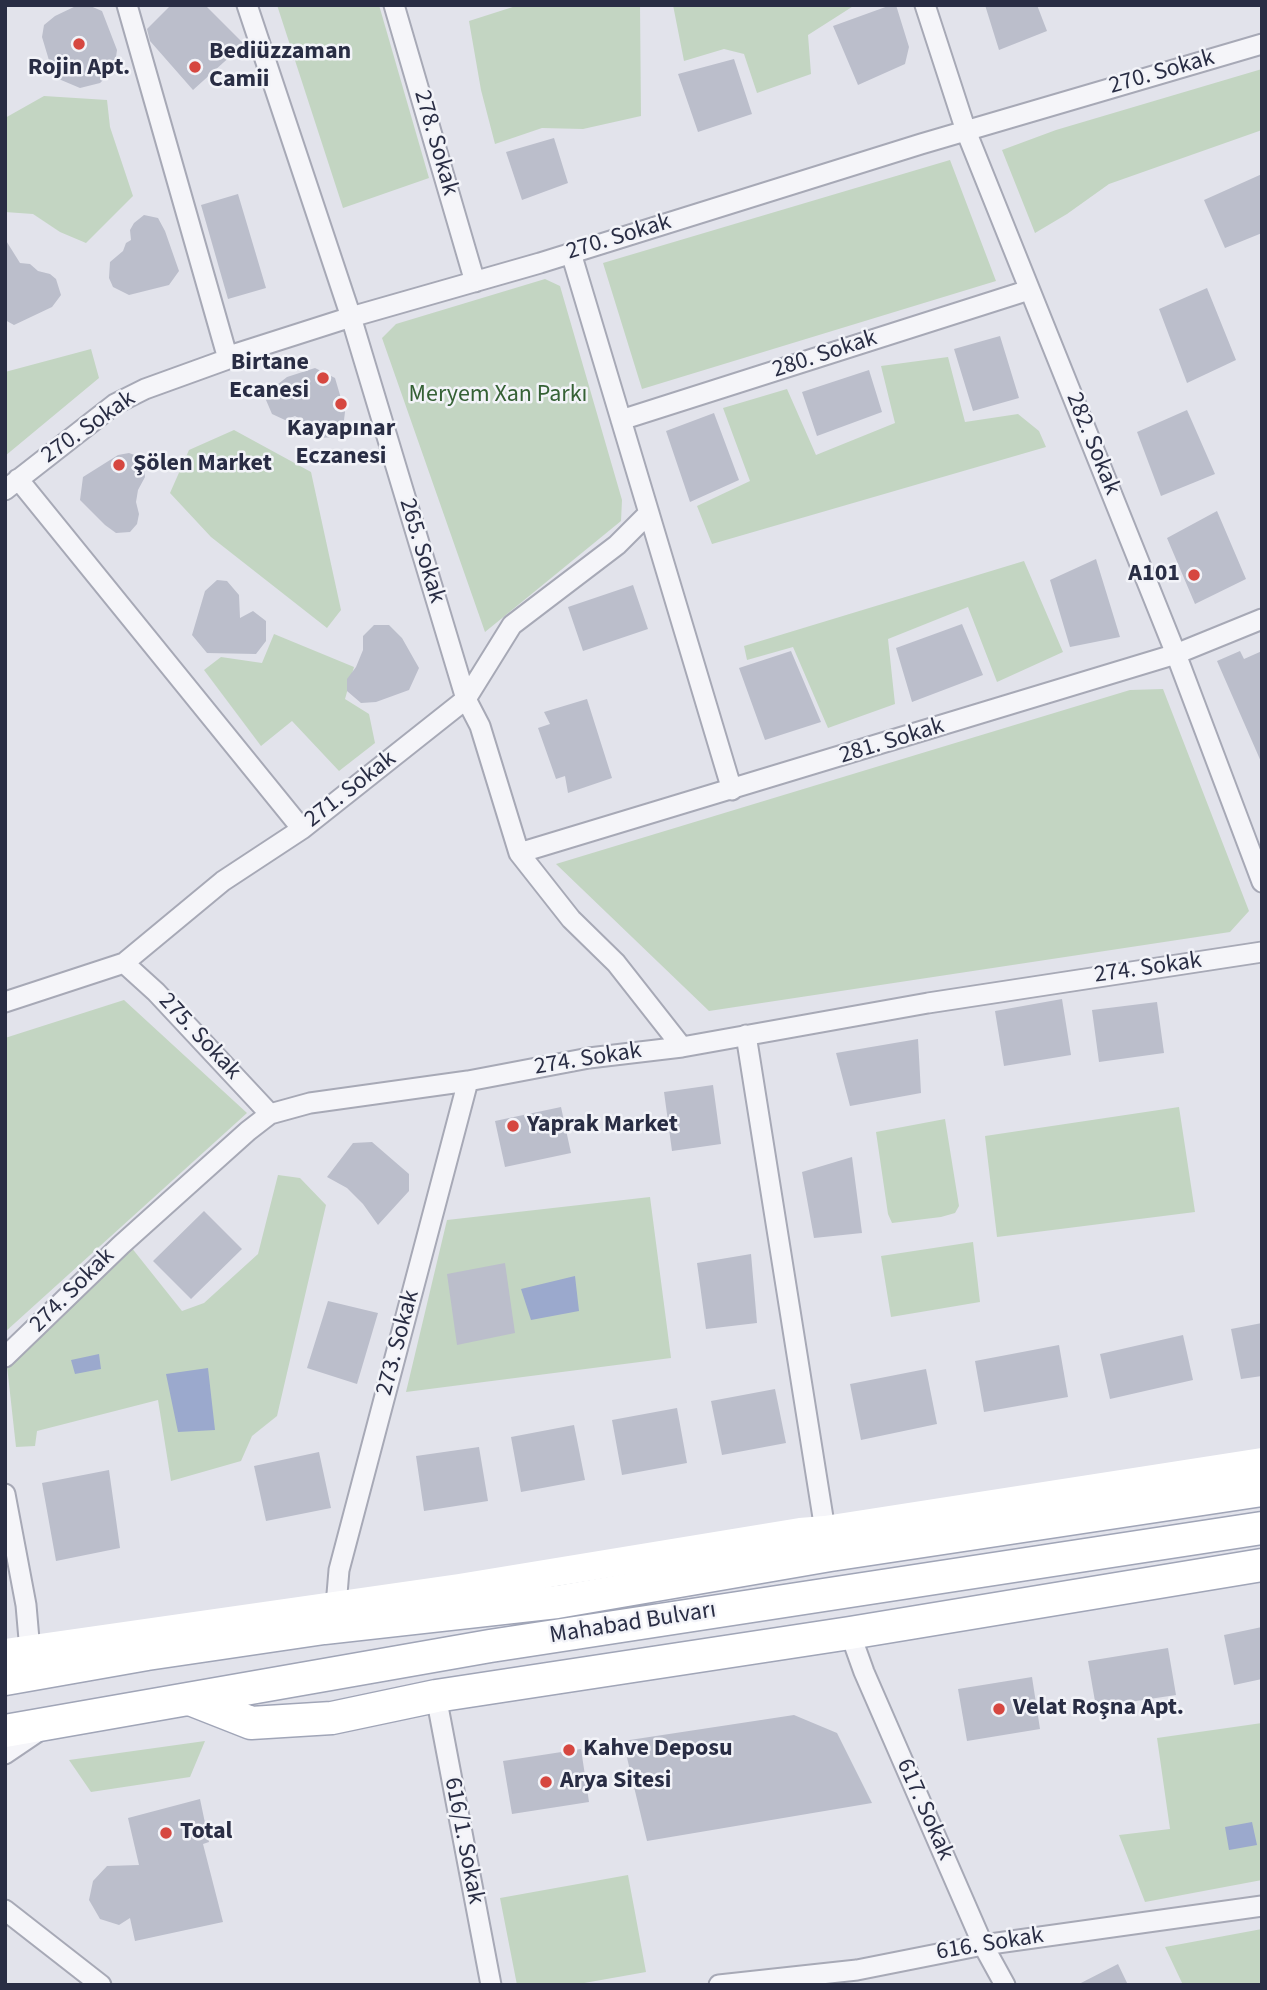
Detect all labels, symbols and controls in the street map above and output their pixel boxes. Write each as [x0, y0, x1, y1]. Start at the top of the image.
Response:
marker: Rojin Apt. [71, 36, 87, 52]
place label: Bediüzzaman Camii [209, 39, 351, 95]
street label: 270. Sokak [1106, 44, 1218, 102]
place label: Rojin Apt. [28, 55, 130, 83]
marker: Bediüzzaman Camii [187, 59, 203, 75]
street label: 278. Sokak [406, 87, 464, 199]
street label: 270. Sokak [563, 208, 675, 268]
street label: 280. Sokak [769, 325, 881, 385]
place label: Birtane Ecanesi [229, 350, 309, 406]
marker: Birtane Ecanesi [315, 370, 331, 386]
park label: Meryem Xan Parkı [409, 382, 587, 410]
street label: 270. Sokak [37, 385, 141, 471]
street label: 282. Sokak [1058, 389, 1126, 499]
marker: Kayapınar Eczanesi [333, 396, 349, 412]
place label: Kayapınar Eczanesi [287, 416, 395, 472]
place label: Şölen Market [133, 451, 272, 479]
marker: Şölen Market [111, 457, 127, 473]
street label: 265. Sokak [391, 495, 451, 607]
place label: A101 [1128, 561, 1180, 589]
marker: A101 [1186, 567, 1202, 583]
street label: 281. Sokak [836, 712, 948, 772]
street label: 271. Sokak [300, 745, 402, 835]
street label: 274. Sokak [1093, 947, 1203, 991]
street label: 275. Sokak [152, 988, 246, 1086]
street label: 274. Sokak [532, 1037, 644, 1083]
place label: Yaprak Market [527, 1112, 678, 1140]
marker: Yaprak Market [505, 1118, 521, 1134]
street label: 274. Sokak [25, 1243, 121, 1339]
street label: 273. Sokak [371, 1287, 427, 1399]
street label: Mahabad Bulvarı [548, 1597, 718, 1651]
place label: Velat Roşna Apt. [1013, 1695, 1184, 1723]
marker: Velat Roşna Apt. [991, 1701, 1007, 1717]
place label: Kahve Deposu [583, 1736, 733, 1764]
marker: Kahve Deposu [561, 1742, 577, 1758]
street label: 617. Sokak [889, 1755, 959, 1865]
place label: Arya Sitesi [560, 1768, 671, 1796]
marker: Arya Sitesi [538, 1774, 554, 1790]
street label: 616/1. Sokak [437, 1775, 489, 1907]
place label: Total [180, 1819, 232, 1847]
marker: Total [158, 1825, 174, 1841]
street label: 616. Sokak [934, 1922, 1046, 1968]

